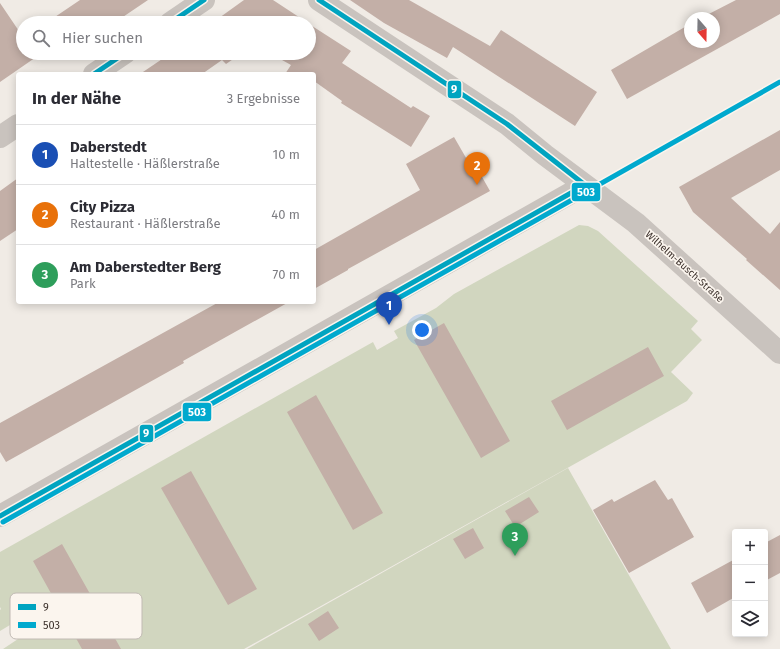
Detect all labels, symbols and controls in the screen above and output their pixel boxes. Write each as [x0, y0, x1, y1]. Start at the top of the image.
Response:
north arrow [684, 12, 720, 48]
search box [16, 16, 316, 60]
icon: search [30, 27, 52, 49]
text: Hier suchen [62, 29, 143, 47]
line badge: 9 [447, 80, 462, 99]
text: 9 [451, 83, 457, 96]
text: In der Nähe [32, 88, 121, 109]
text: 3 Ergebnisse [227, 91, 300, 106]
text: Daberstedt [70, 138, 147, 156]
text: 1 [42, 147, 48, 162]
text: 10 m [273, 147, 300, 162]
pin: 2 [464, 152, 490, 185]
text: Haltestelle · Häßlerstraße [70, 156, 220, 171]
line badge: 503 [571, 182, 601, 202]
text: 503 [577, 186, 595, 199]
text: City Pizza [70, 198, 135, 216]
text: 2 [42, 207, 48, 222]
text: 40 m [271, 207, 300, 222]
text: Restaurant · Häßlerstraße [70, 216, 221, 231]
street label: Wilhelm-Busch-Straße [643, 228, 726, 305]
text: Am Daberstedter Berg [70, 258, 221, 276]
text: 3 [42, 267, 48, 282]
text: 70 m [273, 267, 300, 282]
text: Park [70, 276, 96, 291]
pin: 1 [376, 292, 402, 325]
your location [412, 320, 432, 340]
line badge: 503 [182, 402, 212, 422]
text: 503 [188, 406, 206, 419]
line badge: 9 [139, 424, 154, 443]
text: 9 [143, 427, 149, 440]
pin: 3 [502, 523, 528, 556]
map controls [732, 529, 768, 637]
button: + [732, 529, 768, 565]
button: − [732, 565, 768, 601]
legend [10, 593, 142, 639]
text: 9 [43, 601, 49, 614]
button: layers [732, 601, 768, 637]
text: 503 [43, 619, 60, 632]

